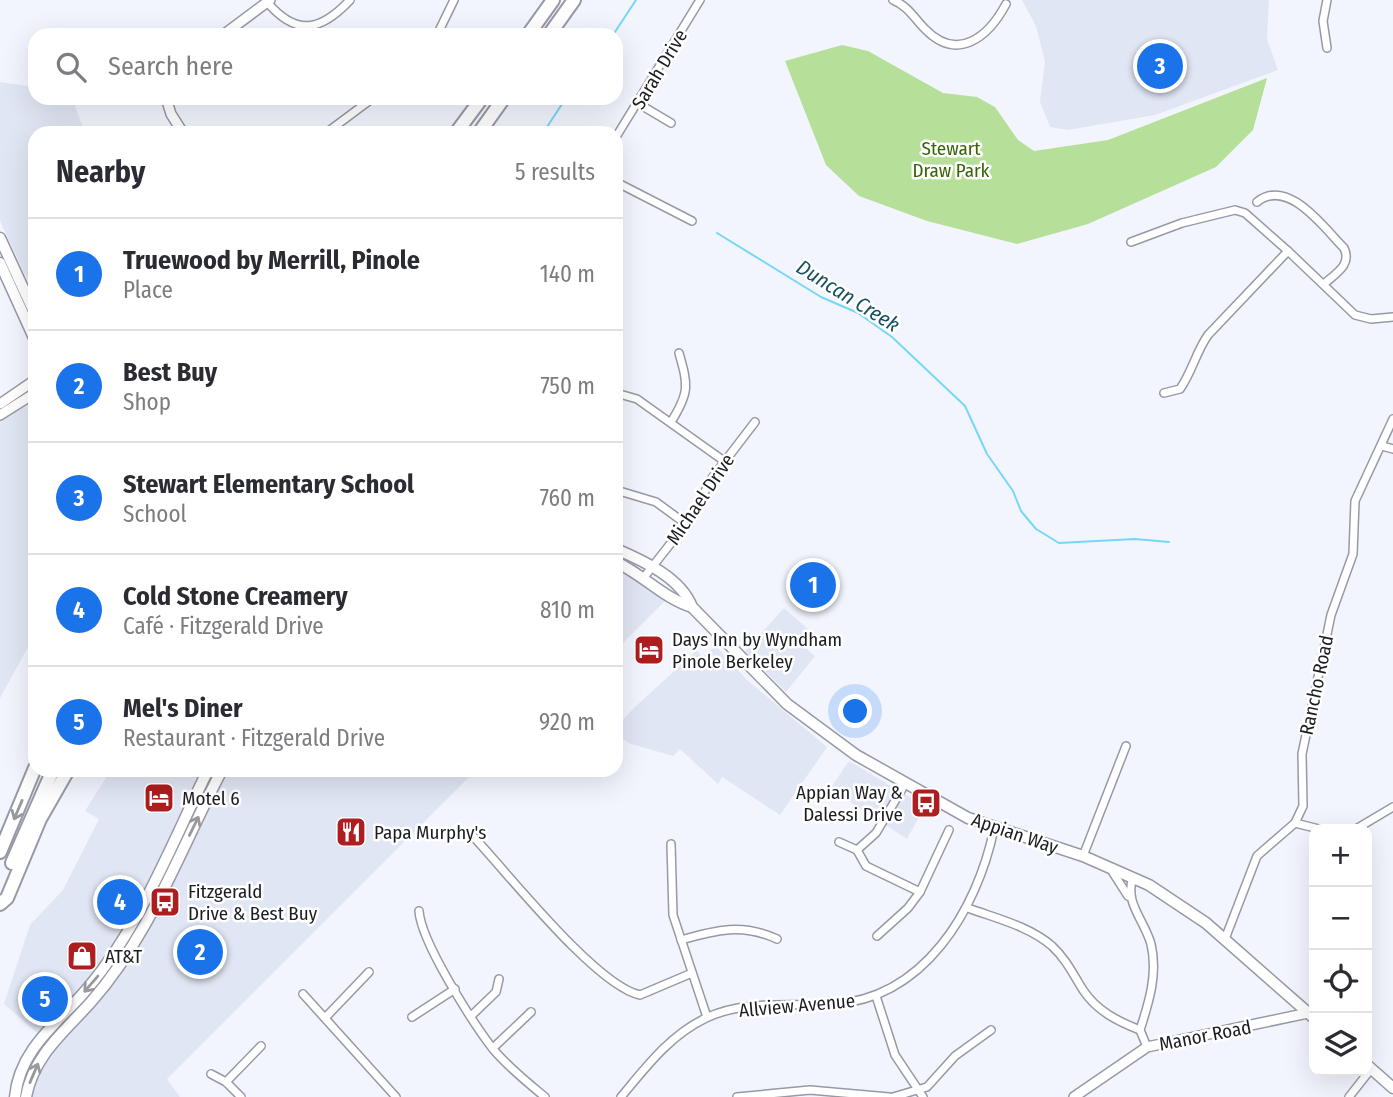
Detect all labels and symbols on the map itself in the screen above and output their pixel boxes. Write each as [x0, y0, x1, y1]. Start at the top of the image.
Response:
street label: Sarah Drive [627, 25, 692, 113]
pin: 3 [1137, 40, 1183, 92]
park label: Stewart Draw Park [913, 137, 990, 182]
water label: Duncan Creek [792, 254, 904, 338]
street label: Michael Drive [662, 449, 739, 549]
pin: 1 [790, 559, 836, 611]
place label: Days Inn by Wyndham Pinole Berkeley [672, 628, 842, 673]
hotel icon: Days Inn by Wyndham Pinole Berkeley [632, 633, 666, 667]
street label: Rancho Road [1295, 633, 1338, 737]
your location [838, 694, 872, 728]
hotel icon: Motel 6 [142, 781, 176, 815]
place label: Appian Way & Dalessi Drive [796, 781, 903, 826]
bus stop icon: Appian Way & Dalessi Drive [909, 786, 943, 820]
place label: Motel 6 [182, 787, 240, 810]
one-way arrow [10, 799, 23, 820]
street label: Appian Way [969, 808, 1062, 859]
restaurant icon: Papa Murphy's [334, 815, 368, 849]
one-way arrow [188, 816, 201, 837]
place label: Papa Murphy's [374, 821, 486, 844]
pin: 4 [97, 876, 143, 928]
place label: Fitzgerald Drive & Best Buy [188, 880, 318, 925]
bus stop icon: Fitzgerald Drive & Best Buy [148, 885, 182, 919]
pin: 2 [177, 926, 223, 978]
shop icon: AT&T [65, 939, 99, 973]
place label: AT&T [105, 945, 142, 968]
pin: 5 [22, 973, 68, 1025]
one-way arrow [83, 975, 99, 993]
street label: Allview Avenue [738, 989, 856, 1022]
street label: Manor Road [1157, 1015, 1253, 1056]
one-way arrow [28, 1063, 41, 1084]

